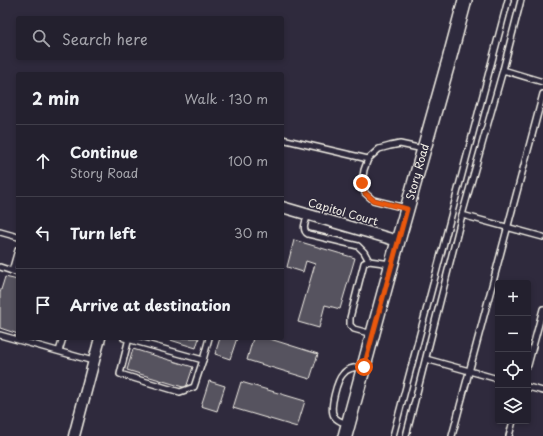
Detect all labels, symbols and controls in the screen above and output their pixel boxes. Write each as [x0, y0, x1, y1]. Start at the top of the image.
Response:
search box [16, 16, 284, 60]
icon: search [30, 27, 52, 49]
text: Search here [62, 27, 148, 50]
text: 2 min [32, 85, 79, 111]
text: Walk · 130 m [185, 89, 268, 108]
text: Continue [70, 140, 138, 163]
street label: Story Road [401, 141, 433, 202]
icon: ahead [32, 150, 54, 172]
text: 100 m [228, 151, 268, 170]
text: Story Road [70, 163, 138, 182]
route end [353, 174, 371, 192]
street label: Capitol Court [306, 193, 381, 230]
text: Turn left [70, 221, 136, 244]
icon: left [32, 222, 54, 244]
text: 30 m [234, 223, 268, 242]
map controls [495, 280, 531, 424]
button: + [495, 280, 531, 316]
text: Arrive at destination [70, 293, 231, 316]
icon: arrive [32, 294, 54, 316]
button: − [495, 316, 531, 352]
button: locate [495, 352, 531, 388]
route start [355, 358, 373, 376]
button: layers [495, 388, 531, 424]

